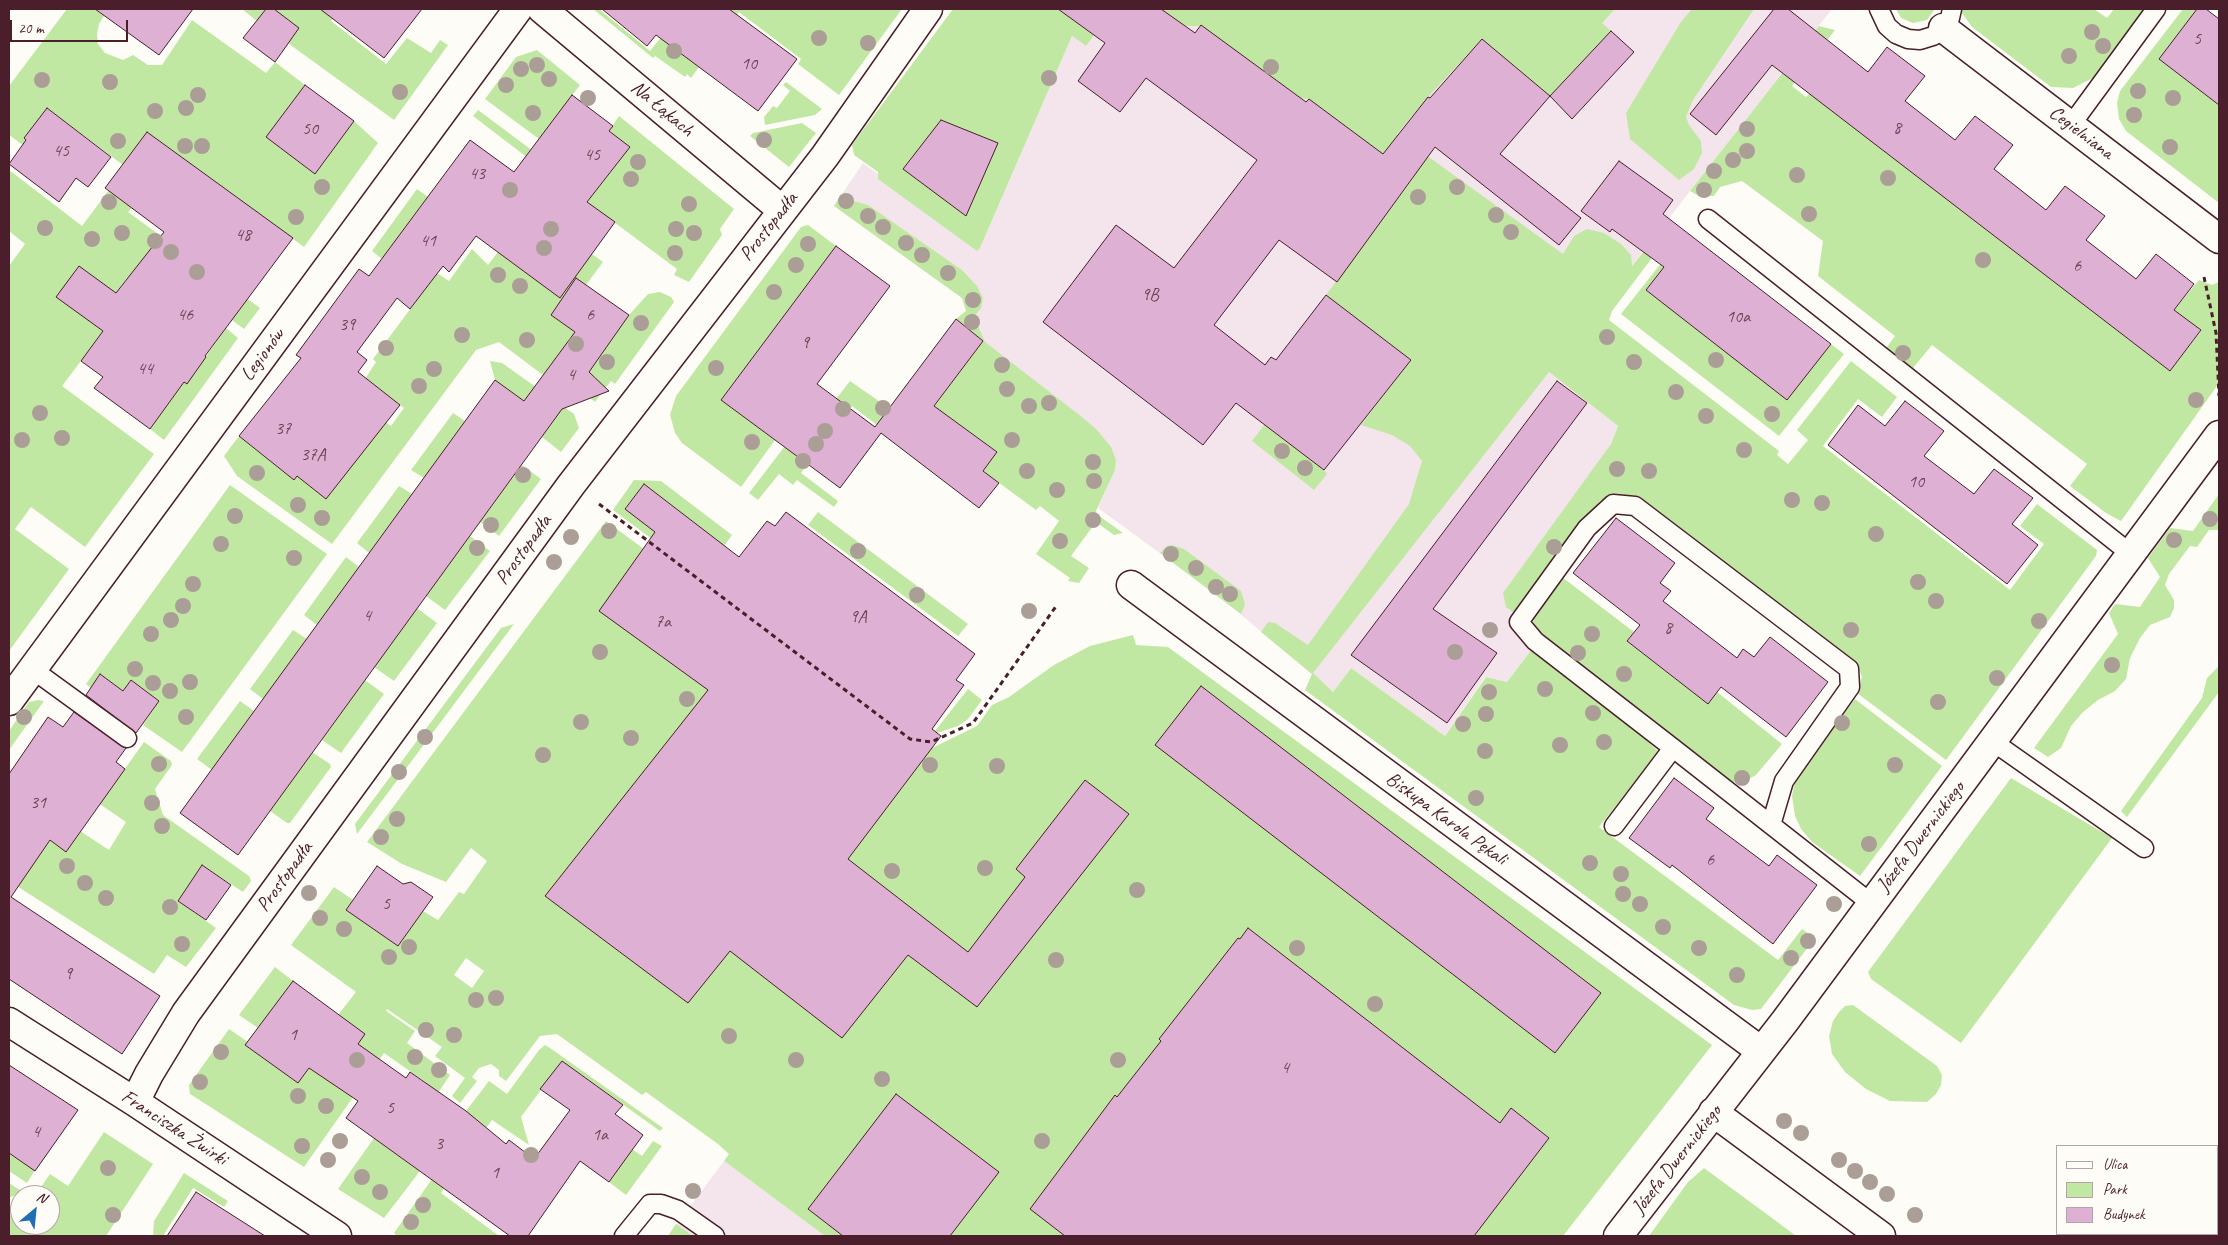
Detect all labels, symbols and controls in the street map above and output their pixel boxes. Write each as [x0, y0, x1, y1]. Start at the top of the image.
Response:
scale bar [12, 10, 130, 42]
text: 20 m [18, 19, 44, 38]
house number: 5 [2193, 28, 2201, 50]
house number: 10 [741, 53, 757, 75]
street label: Na Łąkach [626, 76, 698, 142]
street label: Cegielniana [2044, 101, 2118, 165]
house number: 8 [1893, 117, 1901, 139]
house number: 50 [302, 118, 318, 140]
house number: 45 [53, 140, 69, 162]
house number: 45 [584, 144, 600, 166]
house number: 43 [469, 163, 485, 185]
street label: Prostopadła [735, 188, 803, 266]
house number: 48 [235, 224, 251, 246]
house number: 41 [420, 230, 436, 252]
house number: 6 [2073, 255, 2081, 277]
house number: 9B [1141, 284, 1159, 306]
house number: 46 [177, 304, 193, 326]
house number: 6 [586, 304, 594, 326]
house number: 10a [1726, 306, 1750, 328]
house number: 39 [339, 314, 355, 336]
street label: Legionów [236, 324, 290, 386]
house number: 9 [801, 332, 809, 354]
house number: 44 [137, 358, 153, 380]
house number: 4 [567, 364, 575, 386]
house number: 37 [275, 418, 291, 440]
house number: 37A [300, 444, 326, 466]
house number: 10 [1908, 471, 1924, 493]
street label: Prostopadła [491, 510, 557, 590]
house number: 4 [363, 605, 371, 627]
house number: 9A [849, 606, 867, 628]
house number: 7a [655, 611, 671, 633]
house number: 8 [1664, 617, 1672, 639]
street label: Biskupa Karola Pękali [1381, 767, 1511, 871]
street label: Józefa Dwernickiego [1872, 777, 1970, 897]
house number: 31 [30, 792, 46, 814]
street label: Prostopadła [252, 837, 318, 917]
house number: 6 [1706, 849, 1714, 871]
house number: 5 [382, 893, 390, 915]
house number: 9 [64, 963, 72, 985]
house number: 1 [289, 1024, 297, 1046]
house number: 4 [1281, 1057, 1289, 1079]
street label: Franciszka Żwirki [117, 1085, 231, 1171]
house number: 5 [386, 1097, 394, 1119]
street label: Józefa Dwernickiego [1627, 1101, 1727, 1219]
house number: 4 [32, 1121, 40, 1143]
house number: 1a [592, 1124, 608, 1146]
house number: 3 [435, 1133, 443, 1155]
legend [2056, 1145, 2218, 1235]
text: Ulica [2103, 1155, 2127, 1174]
house number: 1 [491, 1162, 499, 1184]
text: Park [2103, 1180, 2127, 1199]
north arrow [10, 1185, 60, 1235]
text: N [34, 1188, 50, 1207]
text: Budynek [2103, 1205, 2144, 1224]

